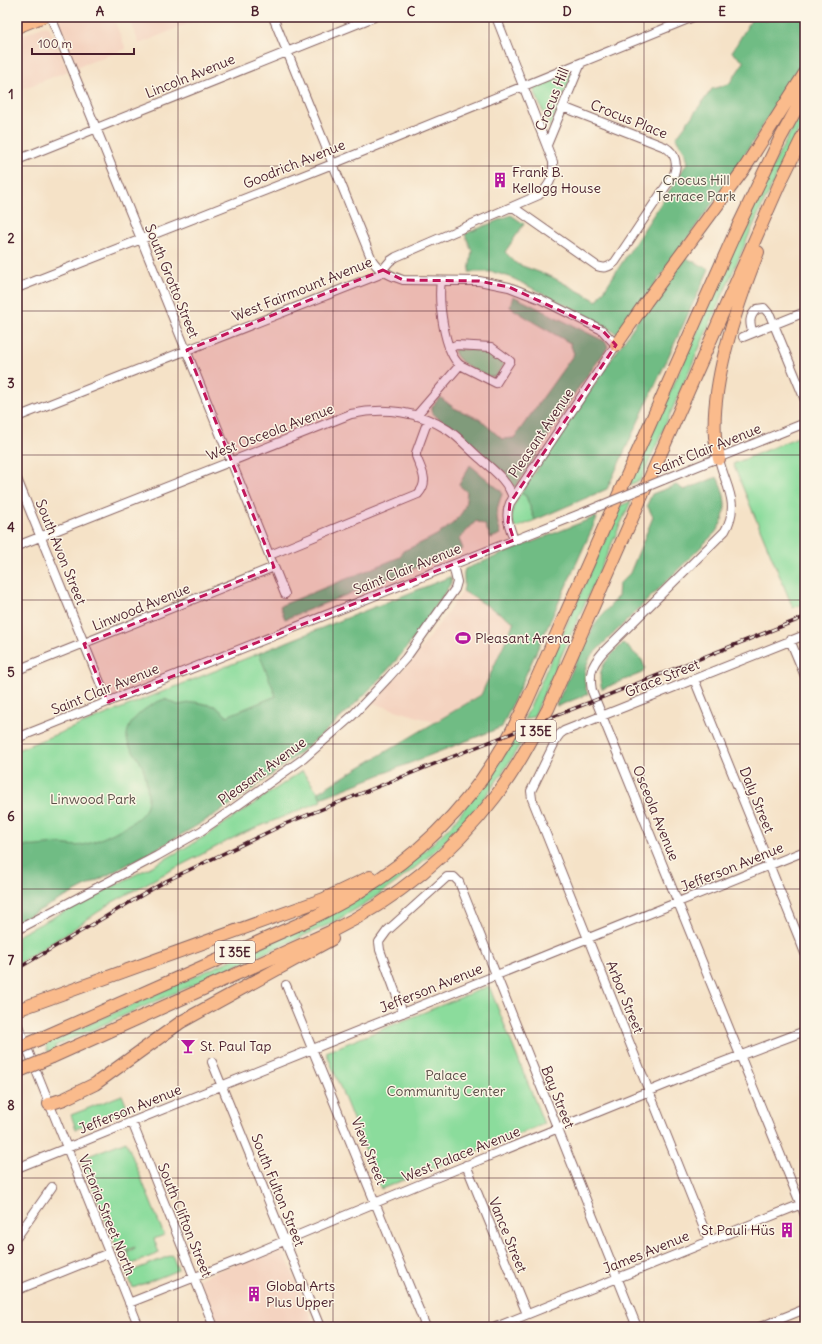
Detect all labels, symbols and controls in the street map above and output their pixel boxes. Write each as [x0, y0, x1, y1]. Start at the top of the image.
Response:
text: A [96, 3, 105, 20]
text: B [251, 3, 260, 20]
text: C [407, 3, 416, 20]
text: D [562, 3, 572, 20]
text: E [718, 3, 726, 20]
scale bar [32, 30, 134, 56]
text: 100 m [38, 36, 72, 51]
street label: Lincoln Avenue [142, 50, 238, 102]
street label: Crocus Hill [531, 65, 573, 133]
text: 1 [8, 86, 14, 103]
street label: Crocus Place [588, 95, 670, 143]
street label: Goodrich Avenue [240, 135, 348, 193]
place label: Frank B. Kellogg House [512, 163, 601, 197]
building icon: Frank B. Kellogg House [491, 171, 509, 189]
park label: Crocus Hill Terrace Park [656, 171, 736, 205]
street label: South Grotto Street [141, 221, 203, 341]
text: 2 [7, 230, 15, 247]
street label: West Fairmount Avenue [229, 253, 375, 325]
text: 3 [7, 375, 15, 392]
street label: Pleasant Avenue [504, 385, 578, 481]
street label: West Osceola Avenue [204, 399, 336, 465]
street label: Saint Clair Avenue [651, 419, 763, 479]
street label: South Avon Street [32, 497, 90, 608]
text: 4 [7, 519, 15, 536]
street label: Saint Clair Avenue [351, 539, 463, 599]
street label: Linwood Avenue [89, 579, 193, 635]
sports icon: Pleasant Arena [454, 629, 472, 647]
place label: Pleasant Arena [475, 629, 570, 647]
street label: Grace Street [622, 655, 702, 701]
street label: Saint Clair Avenue [49, 659, 161, 719]
text: 5 [7, 664, 15, 681]
road number: I 35E [516, 720, 556, 742]
street label: Pleasant Avenue [214, 733, 310, 809]
street label: Osceola Avenue [629, 763, 683, 863]
street label: Daly Street [736, 764, 779, 836]
park label: Linwood Park [50, 790, 136, 808]
text: 6 [7, 808, 15, 825]
street label: Jefferson Avenue [678, 838, 786, 896]
road number: I 35E [215, 941, 255, 963]
text: 7 [8, 952, 15, 969]
street label: Arbor Street [602, 958, 648, 1036]
street label: Jefferson Avenue [377, 959, 485, 1017]
bar icon: St. Paul Tap [179, 1037, 197, 1055]
place label: St. Paul Tap [200, 1037, 272, 1055]
street label: Bay Street [537, 1063, 579, 1131]
park label: Palace Community Center [386, 1066, 506, 1100]
street label: Jefferson Avenue [76, 1080, 184, 1138]
text: 8 [7, 1097, 15, 1114]
street label: View Street [347, 1115, 391, 1188]
street label: West Palace Avenue [399, 1122, 523, 1186]
street label: South Fulton Street [247, 1131, 309, 1249]
street label: Victoria Street North [75, 1152, 139, 1278]
street label: South Clifton Street [154, 1160, 216, 1280]
street label: Vance Street [485, 1195, 531, 1275]
place label: St Pauli Hüs [701, 1221, 775, 1239]
building icon: St Pauli Hüs [778, 1221, 796, 1239]
street label: James Avenue [600, 1227, 692, 1277]
text: 9 [7, 1241, 15, 1258]
place label: Global Arts Plus Upper [266, 1277, 335, 1311]
building icon: Global Arts Plus Upper [245, 1285, 263, 1303]

